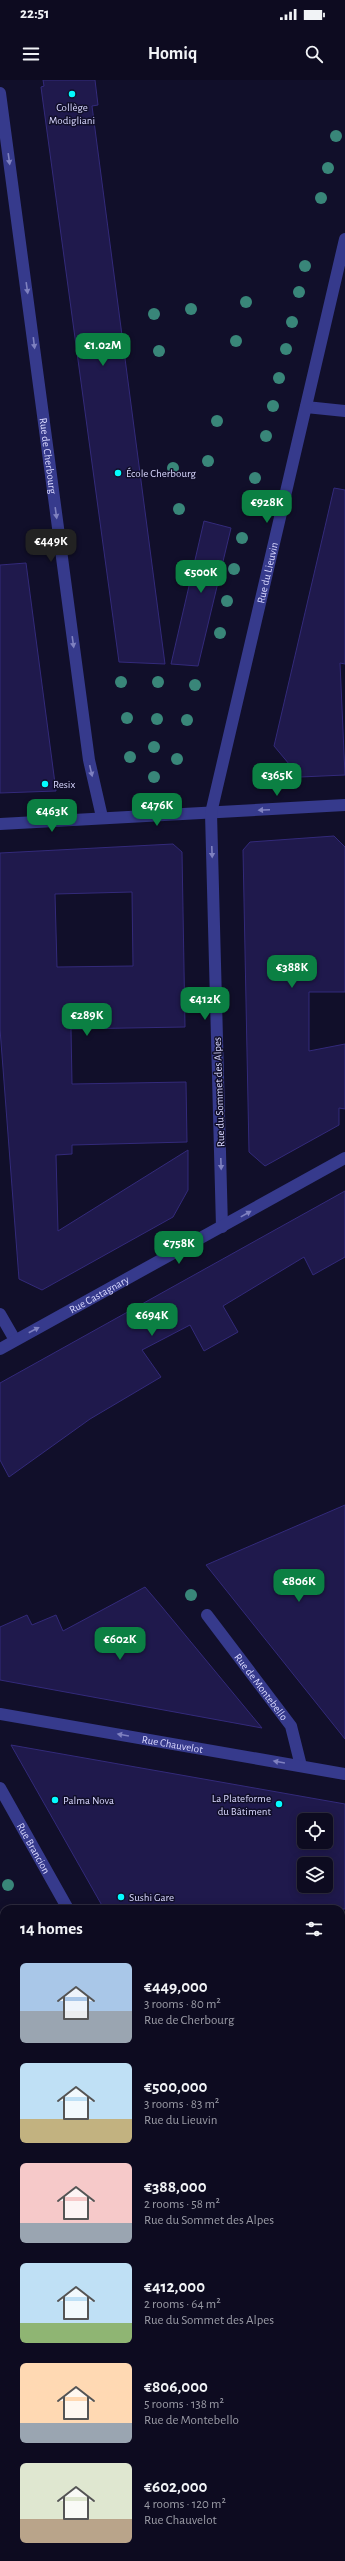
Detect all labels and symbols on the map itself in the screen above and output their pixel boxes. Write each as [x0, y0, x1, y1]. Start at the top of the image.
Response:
marker: Collège Modigliani [67, 89, 77, 99]
place label: Collège Modigliani [49, 102, 95, 126]
one-way arrow [6, 153, 12, 165]
one-way arrow [24, 282, 30, 294]
pin: €1.02M [70, 333, 136, 367]
one-way arrow [31, 337, 37, 349]
street label: Rue de Cherbourg [38, 417, 59, 495]
place label: École Cherbourg [126, 467, 196, 479]
marker: École Cherbourg [113, 468, 123, 478]
pin: €928K [239, 490, 295, 524]
one-way arrow [53, 507, 59, 519]
pin: €449K [23, 529, 79, 563]
street label: Rue du Lieuvin [255, 541, 280, 604]
pin: €500K [173, 560, 229, 594]
one-way arrow [70, 636, 76, 648]
pin: €365K [249, 763, 305, 797]
one-way arrow [89, 765, 95, 777]
marker: Resix [40, 779, 50, 789]
place label: Resix [53, 779, 76, 790]
pin: €476K [129, 793, 185, 827]
pin: €463K [24, 799, 80, 833]
one-way arrow [258, 807, 270, 814]
one-way arrow [209, 846, 216, 858]
pin: €388K [264, 955, 320, 989]
pin: €412K [177, 987, 233, 1021]
pin: €289K [59, 1003, 115, 1037]
street label: Rue du Sommet des Alpes [212, 1037, 226, 1147]
one-way arrow [218, 1158, 224, 1171]
one-way arrow [241, 1210, 252, 1217]
pin: €758K [151, 1231, 207, 1265]
street label: Rue Castagnary [67, 1273, 131, 1315]
pin: €694K [124, 1303, 180, 1337]
one-way arrow [28, 1327, 40, 1333]
pin: €806K [271, 1569, 327, 1603]
pin: €602K [92, 1627, 148, 1661]
street label: Rue de Montebello [233, 1651, 290, 1722]
one-way arrow [117, 1732, 129, 1738]
street label: Rue Chauvelot [141, 1733, 204, 1755]
one-way arrow [273, 1759, 285, 1765]
place label: La Plateforme du Bâtiment [212, 1793, 271, 1817]
marker: Palma Nova [50, 1795, 60, 1805]
place label: Palma Nova [63, 1795, 114, 1806]
marker: La Plateforme du Bâtiment [274, 1799, 284, 1809]
street label: Rue Brancion [15, 1821, 52, 1875]
marker: Sushi Gare [116, 1892, 126, 1902]
place label: Sushi Gare [129, 1892, 174, 1903]

